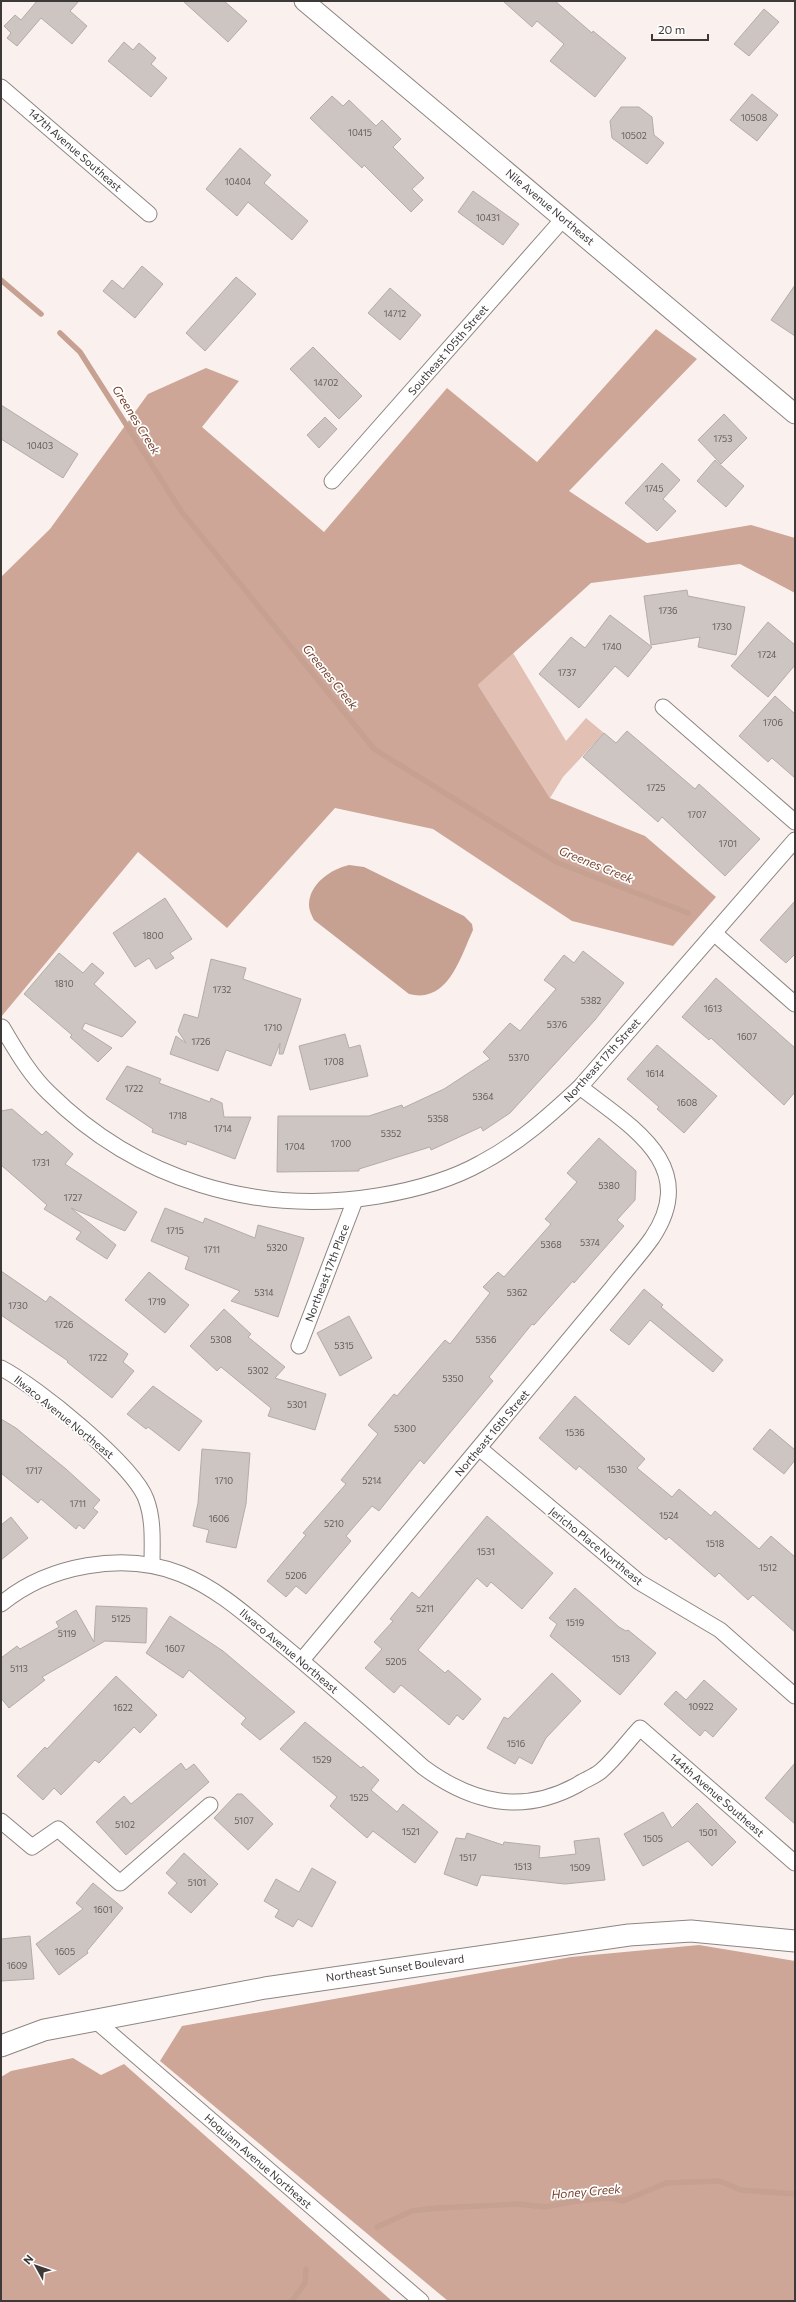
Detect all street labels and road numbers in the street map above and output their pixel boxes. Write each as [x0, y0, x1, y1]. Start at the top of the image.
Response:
street label: 147th Avenue Southeast [26, 105, 125, 194]
street label: Nile Avenue Northeast [503, 166, 598, 248]
street label: Southeast 105th Street [405, 302, 491, 397]
street label: Northeast 17th Street [561, 1015, 643, 1104]
street label: Northeast 17th Place [302, 1222, 351, 1323]
street label: Ilwaco Avenue Northeast [12, 1372, 117, 1461]
street label: Northeast 16th Street [452, 1387, 532, 1478]
street label: Jericho Place Northeast [546, 1504, 646, 1588]
street label: Ilwaco Avenue Northeast [238, 1606, 341, 1696]
street label: 144th Avenue Southeast [668, 1750, 767, 1839]
street label: Northeast Sunset Boulevard [325, 1951, 465, 1984]
street label: Hoquiam Avenue Northeast [202, 2111, 315, 2211]

